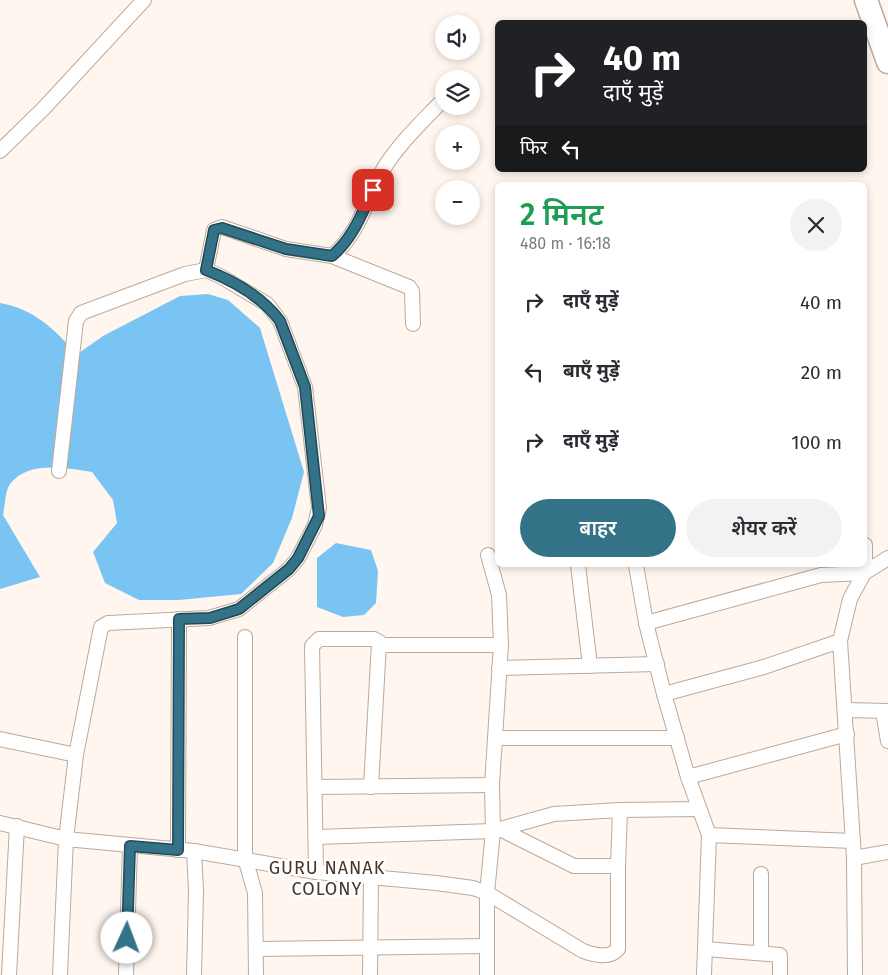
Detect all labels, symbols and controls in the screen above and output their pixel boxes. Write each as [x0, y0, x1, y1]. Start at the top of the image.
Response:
map controls [435, 15, 480, 225]
button: sound [435, 15, 480, 60]
text: 40 m [603, 37, 681, 79]
icon: right [520, 40, 585, 105]
button: layers [435, 70, 480, 115]
text: दाएँ मुड़ें [603, 79, 663, 106]
button: + [435, 125, 480, 170]
icon: left [557, 135, 585, 163]
text: फिर [520, 136, 547, 159]
pin [352, 169, 394, 211]
icon: arrive [359, 176, 387, 204]
button: − [435, 180, 480, 225]
text: 2 मिनट [520, 197, 604, 233]
button: close [790, 199, 842, 251]
text: 480 m · 16:18 [520, 234, 611, 253]
icon: right [520, 288, 548, 316]
text: दाएँ मुड़ें [563, 289, 619, 312]
text: 40 m [800, 291, 842, 314]
icon: left [520, 358, 548, 386]
text: बाएँ मुड़ें [563, 359, 620, 382]
text: 20 m [801, 361, 842, 384]
icon: right [520, 428, 548, 456]
text: दाएँ मुड़ें [563, 429, 619, 452]
text: 100 m [791, 431, 842, 454]
button: बाहर [520, 499, 676, 557]
button: शेयर करें [686, 499, 842, 557]
district label: GURU NANAK COLONY [269, 857, 385, 900]
position arrow [100, 911, 152, 963]

